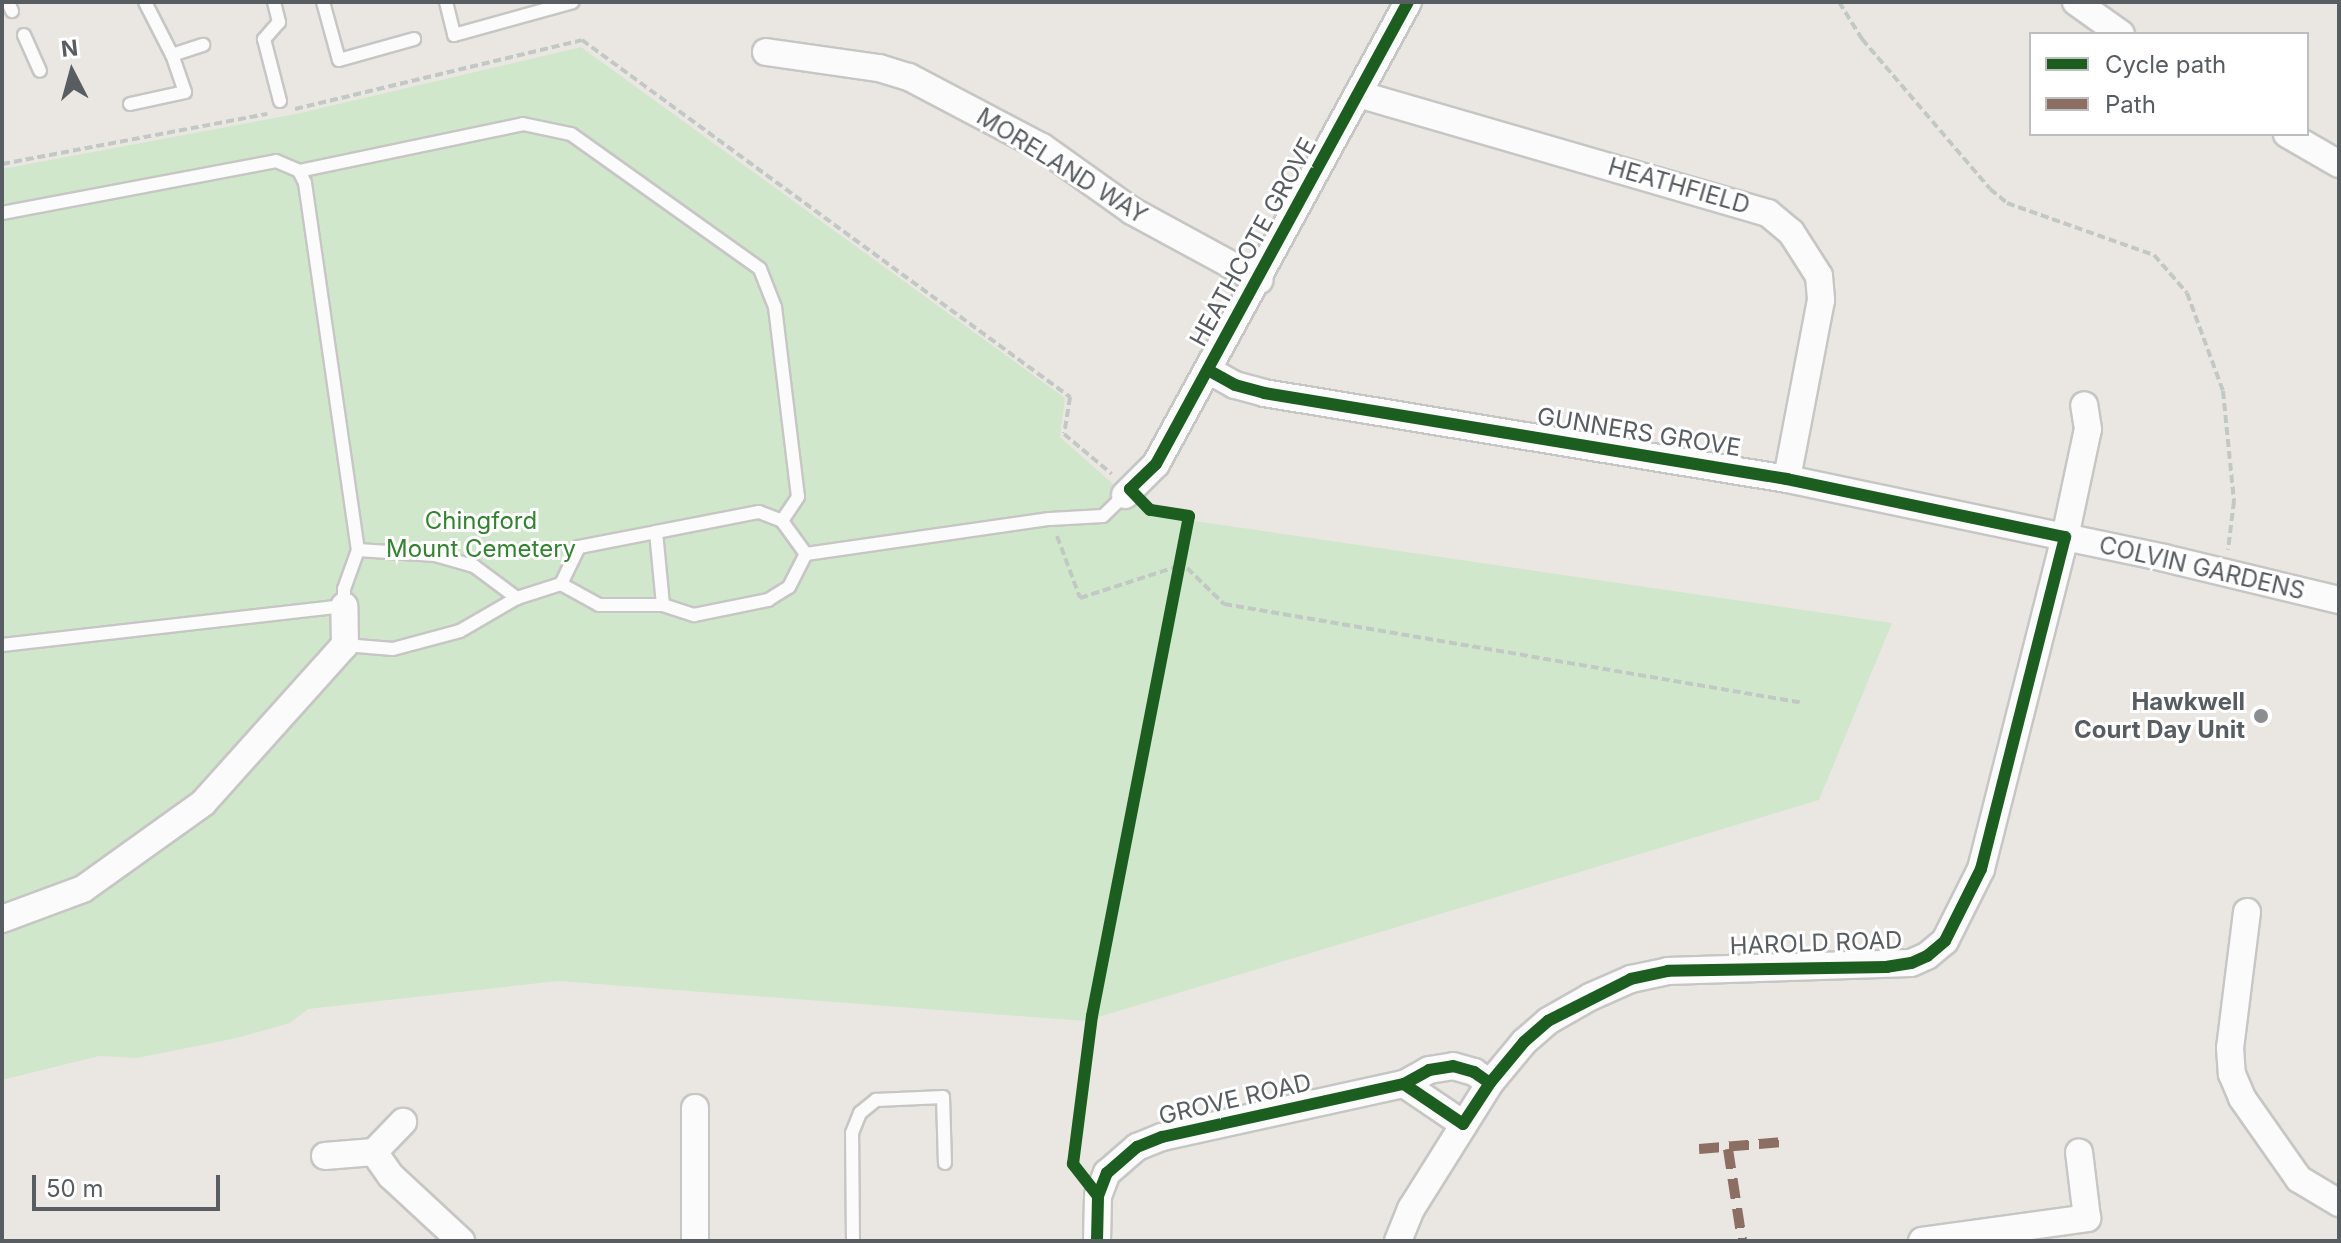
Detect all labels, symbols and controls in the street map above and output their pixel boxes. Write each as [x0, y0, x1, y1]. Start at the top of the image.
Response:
north arrow [32, 32, 112, 112]
legend [2029, 32, 2309, 136]
text: N [60, 34, 79, 62]
text: Cycle path [2105, 50, 2226, 79]
text: Path [2105, 90, 2156, 119]
street label: MORELAND WAY [971, 102, 1153, 230]
street label: HEATHCOTE GROVE [1184, 133, 1322, 351]
street label: HEATHFIELD [1605, 152, 1753, 220]
street label: GUNNERS GROVE [1535, 402, 1743, 462]
park label: Chingford Mount Cemetery [386, 507, 576, 563]
street label: COLVIN GARDENS [2096, 530, 2308, 606]
place label: Hawkwell Court Day Unit [2074, 688, 2245, 744]
marker: Hawkwell Court Day Unit [2252, 707, 2270, 725]
street label: HAROLD ROAD [1729, 926, 1903, 960]
street label: GROVE ROAD [1156, 1067, 1314, 1131]
scale bar [36, 1159, 224, 1209]
text: 50 m [46, 1174, 104, 1203]

